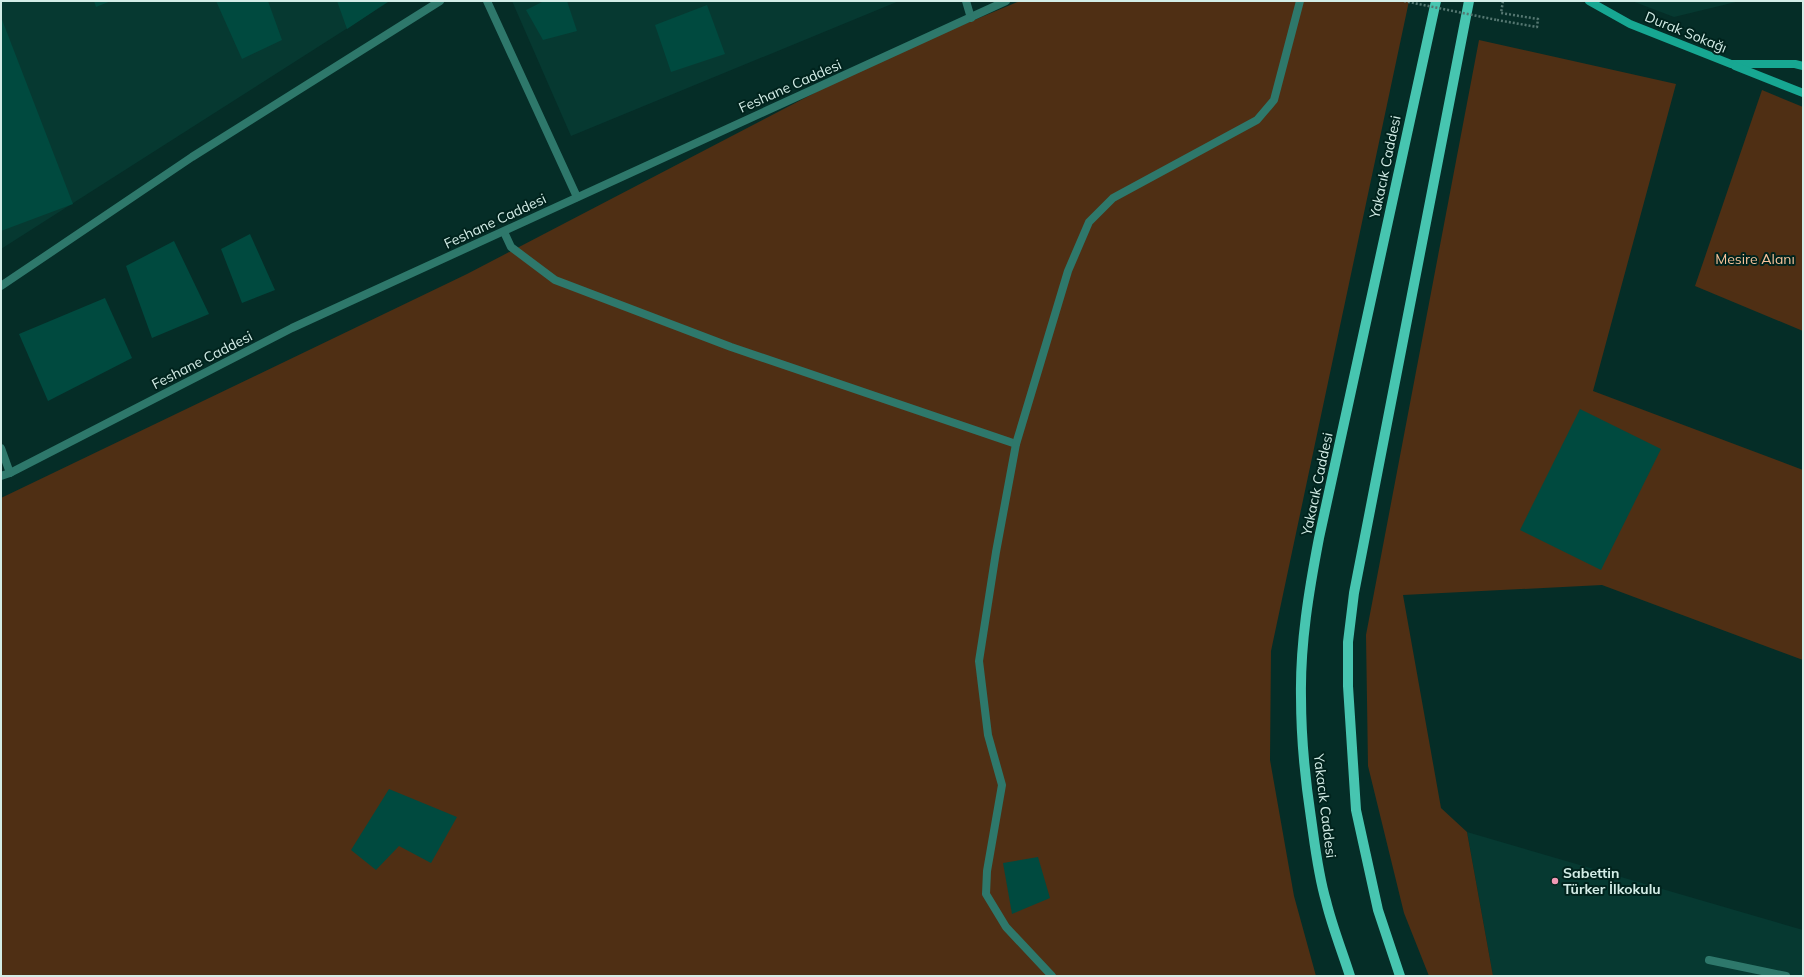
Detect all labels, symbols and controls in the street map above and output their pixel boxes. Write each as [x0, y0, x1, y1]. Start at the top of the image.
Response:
street label: Durak Sokağı [1642, 7, 1730, 57]
street label: Feshane Caddesi [736, 55, 844, 117]
street label: Yakacık Caddesi [1365, 114, 1405, 221]
street label: Feshane Caddesi [441, 189, 549, 253]
park label: Mesire Alanı [1715, 250, 1795, 268]
street label: Feshane Caddesi [149, 327, 255, 393]
street label: Yakacık Caddesi [1297, 431, 1337, 538]
street label: Yakacık Caddesi [1310, 752, 1340, 859]
place label: Sabettin Türker İlkokulu [1563, 864, 1661, 898]
marker: Sabettin Türker İlkokulu [1550, 876, 1560, 886]

